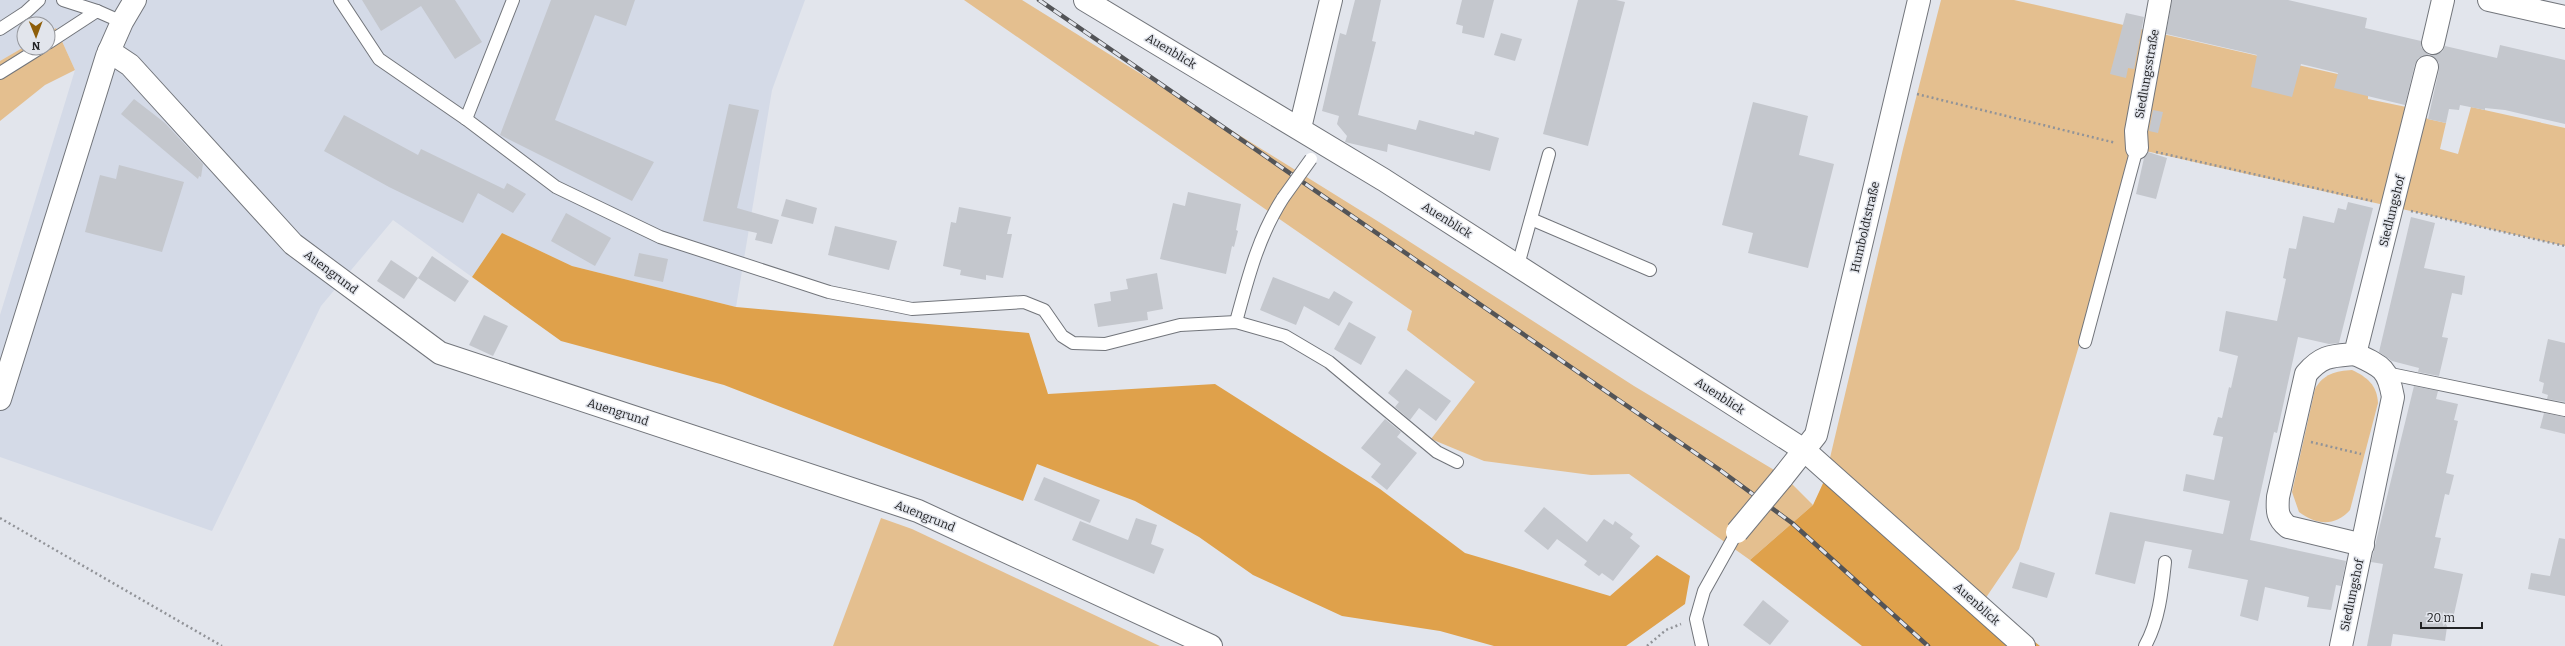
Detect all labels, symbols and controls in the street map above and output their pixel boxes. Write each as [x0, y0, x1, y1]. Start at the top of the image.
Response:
north arrow [16, 16, 56, 56]
street label: Siedlungsstraße [2132, 28, 2162, 120]
street label: Auenblick [1143, 30, 1199, 72]
text: N [31, 39, 41, 52]
street label: Siedlungshof [2376, 173, 2408, 248]
street label: Humboldtstraße [1848, 180, 1882, 274]
street label: Auenblick [1419, 199, 1475, 241]
street label: Auengrund [301, 247, 361, 297]
street label: Auenblick [1693, 375, 1748, 417]
street label: Auengrund [586, 395, 650, 429]
street label: Auengrund [893, 498, 957, 534]
street label: Siedlungshof [2338, 557, 2367, 632]
street label: Auenblick [1951, 580, 2003, 628]
scale bar [2421, 604, 2482, 630]
text: 20 m [2427, 611, 2456, 625]

